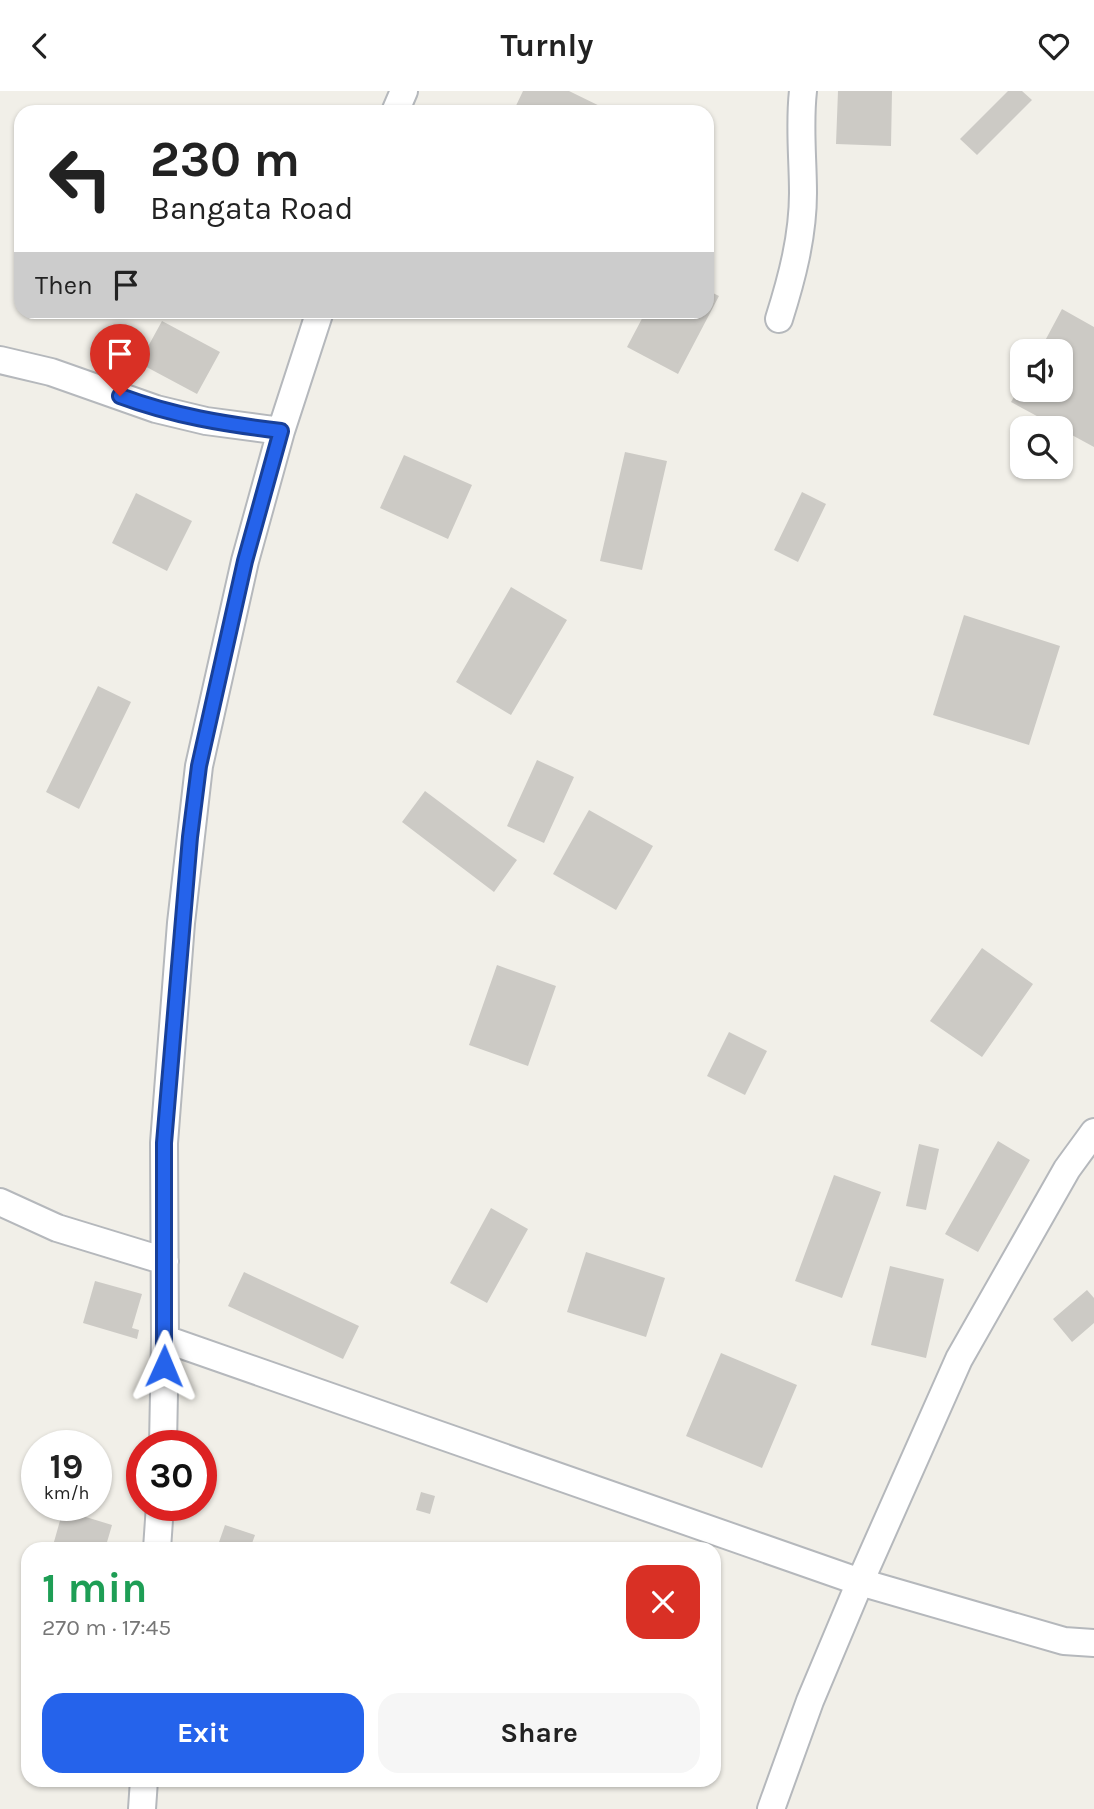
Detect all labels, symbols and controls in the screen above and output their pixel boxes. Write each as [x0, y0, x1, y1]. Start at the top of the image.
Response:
icon: back [21, 27, 59, 65]
text: Turnly [501, 27, 593, 64]
icon: heart [1035, 27, 1073, 65]
text: 230 m [150, 131, 300, 188]
icon: left [35, 133, 126, 224]
text: Bangata Road [150, 190, 353, 227]
icon: arrive [107, 266, 145, 304]
text: Then [35, 270, 93, 301]
pin [90, 324, 150, 396]
icon: arrive [101, 335, 139, 373]
map controls [1010, 339, 1073, 479]
button: sound [1010, 339, 1073, 402]
button: search [1010, 416, 1073, 479]
position arrow [127, 1329, 201, 1403]
speed limit sign: 30 [126, 1430, 217, 1521]
text: 19 [50, 1446, 83, 1487]
text: km/h [44, 1482, 89, 1504]
text: 1 min [42, 1563, 147, 1613]
button: close [626, 1565, 700, 1639]
text: 270 m · 17:45 [42, 1614, 171, 1641]
button: Exit [42, 1693, 364, 1773]
button: Share [378, 1693, 700, 1773]

